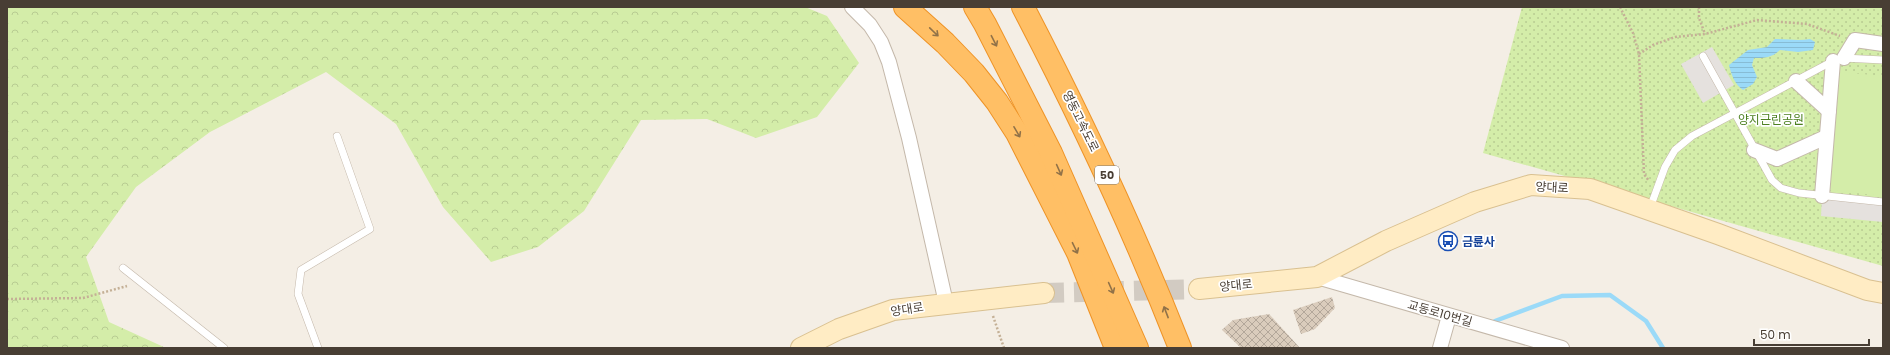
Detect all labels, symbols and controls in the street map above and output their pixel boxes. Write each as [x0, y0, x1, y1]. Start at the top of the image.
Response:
one-way arrow [929, 28, 939, 37]
one-way arrow [991, 35, 998, 47]
street label: 영동고속도로 [1059, 88, 1103, 154]
park label: 양지근린공원 [1738, 111, 1804, 128]
one-way arrow [1013, 126, 1021, 138]
one-way arrow [1056, 163, 1063, 175]
road number: 50 [1095, 166, 1119, 184]
street label: 양대로 [1535, 178, 1569, 196]
bus stop icon: 금륜사 [1437, 230, 1459, 252]
place label: 금륜사 [1462, 233, 1495, 250]
one-way arrow [1072, 242, 1080, 254]
street label: 양대로 [1219, 275, 1253, 295]
one-way arrow [1108, 282, 1115, 294]
street label: 교동로10번길 [1406, 296, 1474, 330]
street label: 양대로 [889, 298, 925, 320]
one-way arrow [1161, 306, 1169, 318]
scale bar [1754, 321, 1869, 347]
text: 50 m [1760, 326, 1791, 343]

